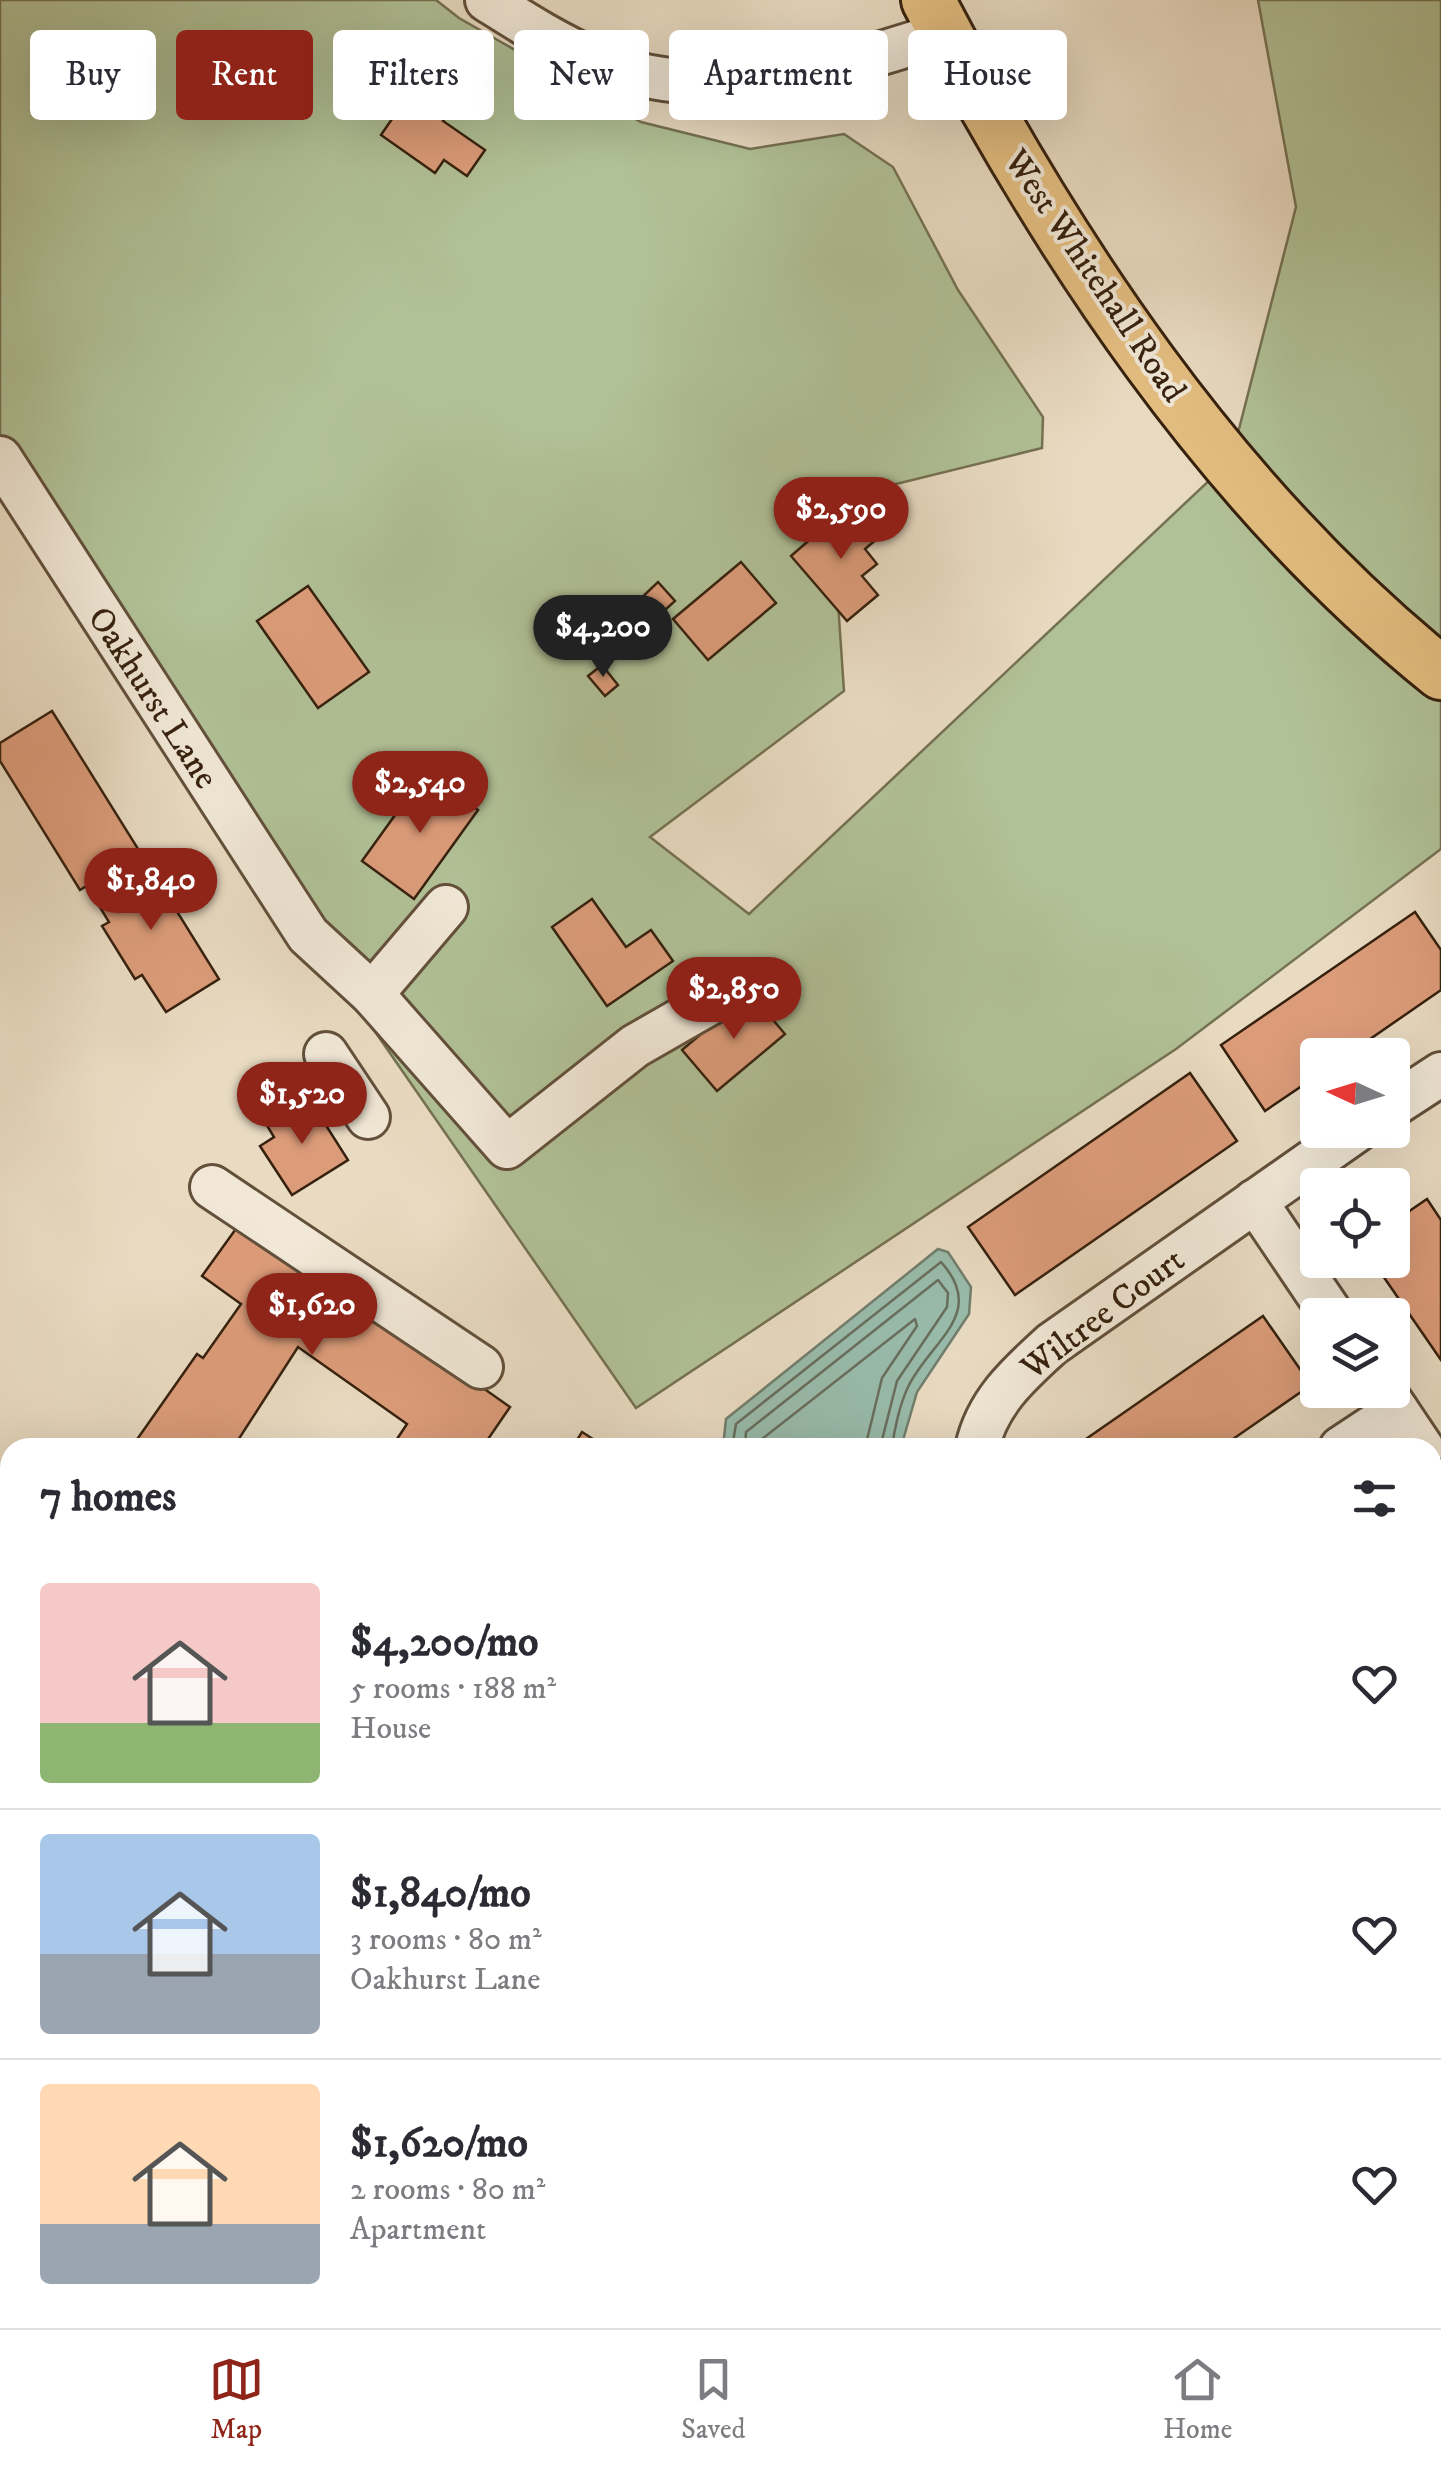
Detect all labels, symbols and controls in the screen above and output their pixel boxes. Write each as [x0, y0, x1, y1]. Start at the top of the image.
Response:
chip: Buy [30, 30, 156, 120]
chip: Rent [176, 30, 313, 120]
chip: Filters [333, 30, 494, 120]
chip: New [514, 30, 649, 120]
chip: Apartment [669, 30, 888, 120]
chip: House [908, 30, 1067, 120]
street label: West Whitehall Road [993, 140, 1195, 411]
pin: $2,590 [760, 477, 922, 562]
text: $2,590 [796, 489, 886, 529]
pin: $4,200 [522, 595, 684, 680]
street label: Oakhurst Lane [77, 599, 227, 797]
text: $4,200 [555, 607, 651, 647]
pin: $2,540 [339, 751, 501, 836]
text: $2,540 [374, 763, 466, 803]
pin: $1,840 [70, 848, 232, 933]
text: $1,840 [106, 860, 196, 900]
pin: $2,850 [653, 957, 815, 1042]
text: $2,850 [688, 969, 780, 1009]
north arrow [1300, 1038, 1410, 1148]
map controls [1300, 1038, 1410, 1408]
pin: $1,520 [221, 1062, 383, 1147]
text: $1,520 [259, 1074, 345, 1114]
button: locate [1300, 1168, 1410, 1278]
street label: Wiltree Court [1012, 1239, 1194, 1391]
pin: $1,620 [231, 1273, 393, 1358]
text: $1,620 [268, 1285, 356, 1325]
button: layers [1300, 1298, 1410, 1408]
icon: filters [1347, 1471, 1402, 1526]
text: 7 homes [40, 1472, 176, 1524]
text: $4,200/mo [350, 1617, 539, 1669]
icon: home [120, 1623, 240, 1743]
icon: heart [1347, 1656, 1402, 1711]
text: 5 rooms · 188 m² [350, 1669, 556, 1709]
text: House [350, 1709, 431, 1749]
text: $1,840/mo [350, 1868, 531, 1920]
icon: home [120, 1874, 240, 1994]
icon: heart [1347, 1907, 1402, 1962]
text: 3 rooms · 80 m² [350, 1920, 542, 1960]
text: Oakhurst Lane [350, 1960, 540, 2000]
text: $1,620/mo [350, 2118, 528, 2170]
icon: home [120, 2124, 240, 2244]
icon: heart [1347, 2157, 1402, 2212]
text: 2 rooms · 80 m² [350, 2170, 545, 2210]
text: Apartment [350, 2210, 486, 2250]
tab: Map [209, 2352, 264, 2447]
tab: Saved [681, 2352, 746, 2447]
tab: Home [1163, 2352, 1232, 2447]

